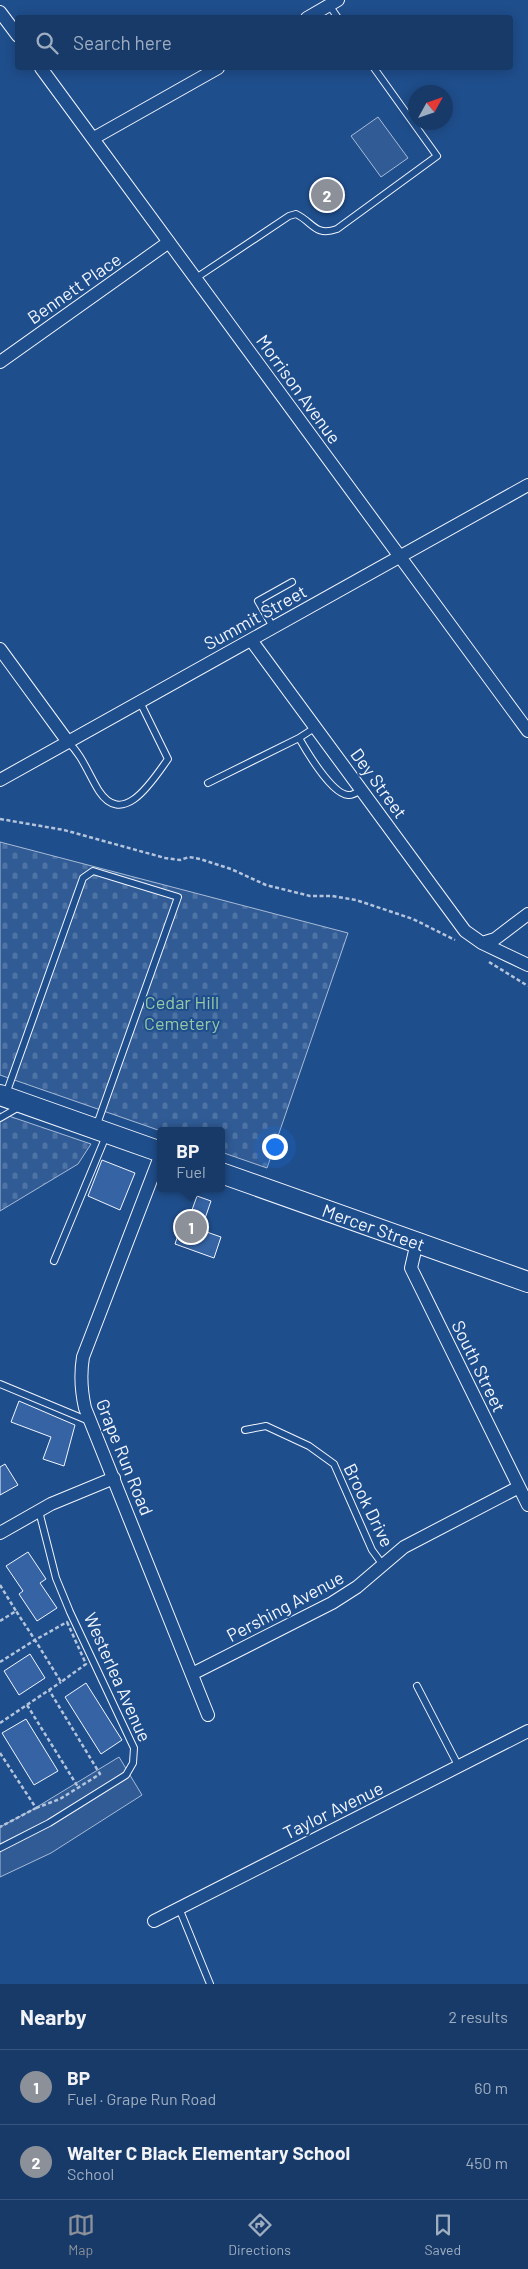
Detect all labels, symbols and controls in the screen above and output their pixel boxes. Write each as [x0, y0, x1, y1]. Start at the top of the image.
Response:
search box [15, 15, 513, 70]
icon: search [33, 29, 61, 57]
text: Search here [73, 31, 172, 54]
north arrow [408, 85, 453, 130]
pin: 2 [311, 176, 343, 214]
street label: Bennett Place [23, 248, 125, 328]
street label: Morrison Avenue [252, 330, 346, 448]
street label: Summit Street [200, 580, 310, 654]
street label: Dey Street [346, 744, 412, 822]
park label: Cedar Hill Cemetery [144, 991, 220, 1034]
popup [157, 1127, 225, 1192]
your location [262, 1134, 288, 1160]
text: BP [176, 1139, 199, 1162]
text: Fuel [176, 1162, 206, 1181]
street label: Mercer Street [319, 1199, 428, 1256]
pin: 1 [175, 1208, 207, 1246]
street label: South Street [447, 1317, 511, 1415]
street label: Grape Run Road [92, 1396, 158, 1518]
street label: Brook Drive [339, 1460, 399, 1550]
street label: Pershing Avenue [223, 1566, 347, 1646]
street label: Westerlea Avenue [80, 1609, 156, 1745]
street label: Taylor Avenue [279, 1776, 387, 1844]
text: Nearby [20, 2004, 86, 2029]
text: 2 results [449, 2007, 508, 2026]
text: BP [67, 2066, 90, 2089]
text: 1 [33, 2078, 39, 2097]
text: 60 m [474, 2078, 508, 2097]
text: Fuel · Grape Run Road [67, 2089, 216, 2108]
text: Walter C Black Elementary School [67, 2141, 350, 2164]
text: 2 [32, 2153, 40, 2172]
text: 450 m [465, 2153, 508, 2172]
text: School [67, 2164, 114, 2183]
tab: Map [67, 2211, 95, 2258]
tab: Directions [228, 2211, 291, 2258]
tab: Saved [424, 2211, 461, 2258]

